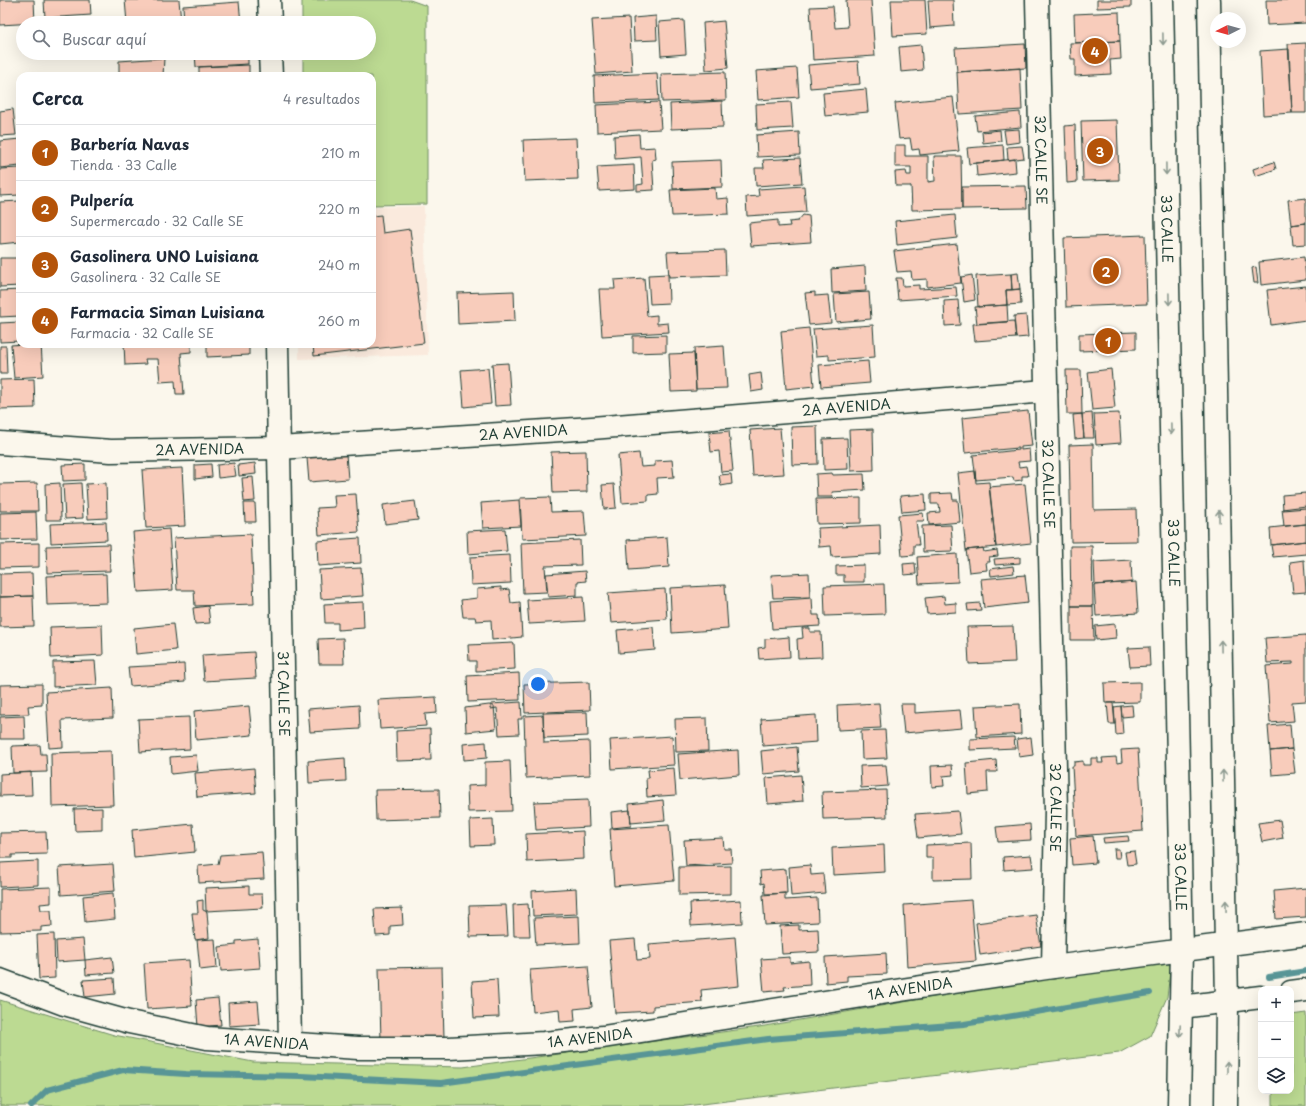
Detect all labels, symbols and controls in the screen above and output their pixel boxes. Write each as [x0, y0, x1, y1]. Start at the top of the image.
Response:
north arrow [1210, 12, 1246, 48]
search box [16, 16, 376, 60]
icon: search [30, 27, 52, 49]
text: Buscar aquí [62, 27, 146, 50]
one-way arrow [1160, 32, 1167, 45]
pin: 4 [1082, 36, 1108, 66]
text: Cerca [32, 85, 83, 111]
text: 4 resultados [283, 89, 360, 108]
street label: 32 CALLE SE [1030, 115, 1053, 205]
text: Barbería Navas [70, 132, 189, 155]
pin: 3 [1087, 136, 1113, 166]
text: 1 [42, 143, 48, 162]
text: 210 m [321, 143, 360, 162]
text: Tienda · 33 Calle [70, 155, 177, 174]
one-way arrow [1162, 162, 1170, 175]
text: Pulpería [70, 188, 134, 211]
street label: 33 CALLE [1156, 195, 1179, 263]
text: 2 [40, 199, 50, 218]
text: 220 m [318, 199, 360, 218]
text: Supermercado · 32 Calle SE [70, 211, 244, 230]
text: Gasolinera UNO Luisiana [70, 244, 259, 267]
text: 3 [41, 255, 49, 274]
text: 240 m [318, 255, 360, 274]
pin: 2 [1093, 256, 1119, 286]
text: Gasolinera · 32 Calle SE [70, 267, 221, 286]
one-way arrow [1165, 292, 1173, 305]
text: Farmacia Siman Luisiana [70, 300, 265, 323]
text: 4 [41, 311, 49, 330]
text: 260 m [318, 311, 360, 330]
text: Farmacia · 32 Calle SE [70, 323, 214, 342]
pin: 1 [1095, 326, 1121, 356]
street label: 2A AVENIDA [801, 393, 891, 421]
street label: 2A AVENIDA [478, 419, 568, 445]
one-way arrow [1167, 422, 1175, 435]
street label: 2A AVENIDA [155, 438, 244, 460]
street label: 32 CALLE SE [1037, 439, 1060, 529]
one-way arrow [1215, 510, 1222, 523]
street label: 33 CALLE [1163, 518, 1185, 587]
one-way arrow [1217, 640, 1225, 653]
street label: 31 CALLE SE [273, 651, 295, 737]
your location [528, 674, 548, 694]
street label: 32 CALLE SE [1045, 763, 1067, 853]
one-way arrow [1219, 770, 1227, 783]
street label: 33 CALLE [1170, 842, 1192, 911]
one-way arrow [1222, 900, 1230, 913]
street label: 1A AVENIDA [866, 971, 954, 1005]
map controls [1258, 986, 1294, 1094]
button: + [1258, 986, 1294, 1022]
street label: 1A AVENIDA [546, 1022, 634, 1053]
button: − [1258, 1022, 1294, 1058]
one-way arrow [1176, 1024, 1184, 1037]
street label: 1A AVENIDA [223, 1028, 310, 1055]
button: layers [1258, 1058, 1294, 1094]
one-way arrow [1223, 1061, 1231, 1074]

